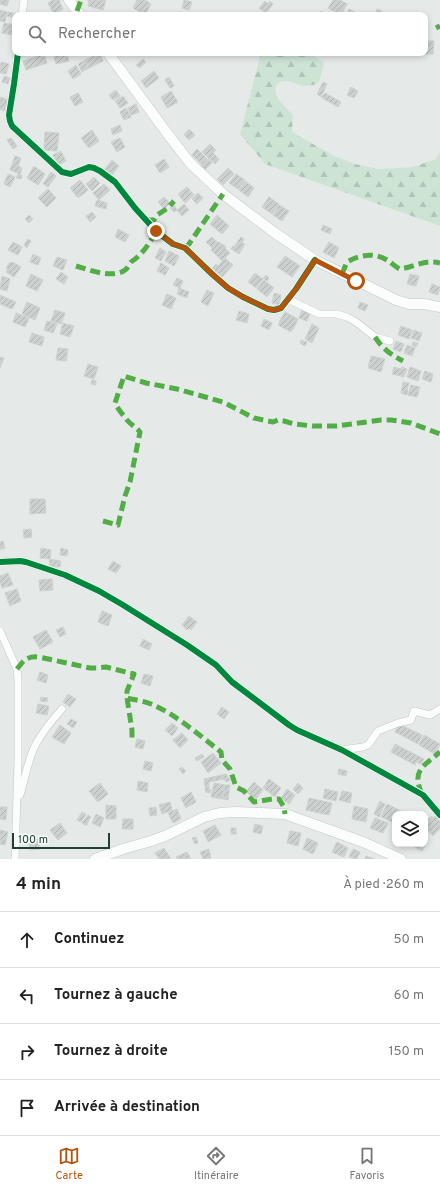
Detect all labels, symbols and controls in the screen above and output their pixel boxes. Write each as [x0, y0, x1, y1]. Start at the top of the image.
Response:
search box [12, 12, 428, 56]
icon: search [26, 23, 48, 45]
text: Rechercher [58, 25, 136, 44]
route end [147, 222, 165, 240]
route start [347, 272, 365, 290]
map controls [392, 811, 428, 847]
button: layers [392, 811, 428, 847]
scale bar [12, 831, 110, 850]
text: 100 m [18, 833, 48, 847]
text: 4 min [16, 874, 61, 896]
text: À pied · 260 m [343, 877, 424, 893]
icon: ahead [16, 929, 38, 951]
text: Continuez [54, 930, 124, 949]
text: 50 m [394, 932, 424, 948]
icon: left [16, 985, 38, 1007]
text: Tournez à gauche [54, 986, 178, 1005]
text: 60 m [394, 988, 424, 1004]
icon: right [16, 1041, 38, 1063]
text: Tournez à droite [54, 1042, 168, 1061]
text: 150 m [389, 1044, 424, 1060]
icon: arrive [16, 1097, 38, 1119]
text: Arrivée à destination [54, 1098, 200, 1117]
tab: Carte [55, 1145, 83, 1183]
tab: Itinéraire [194, 1145, 239, 1183]
tab: Favoris [350, 1145, 384, 1183]

